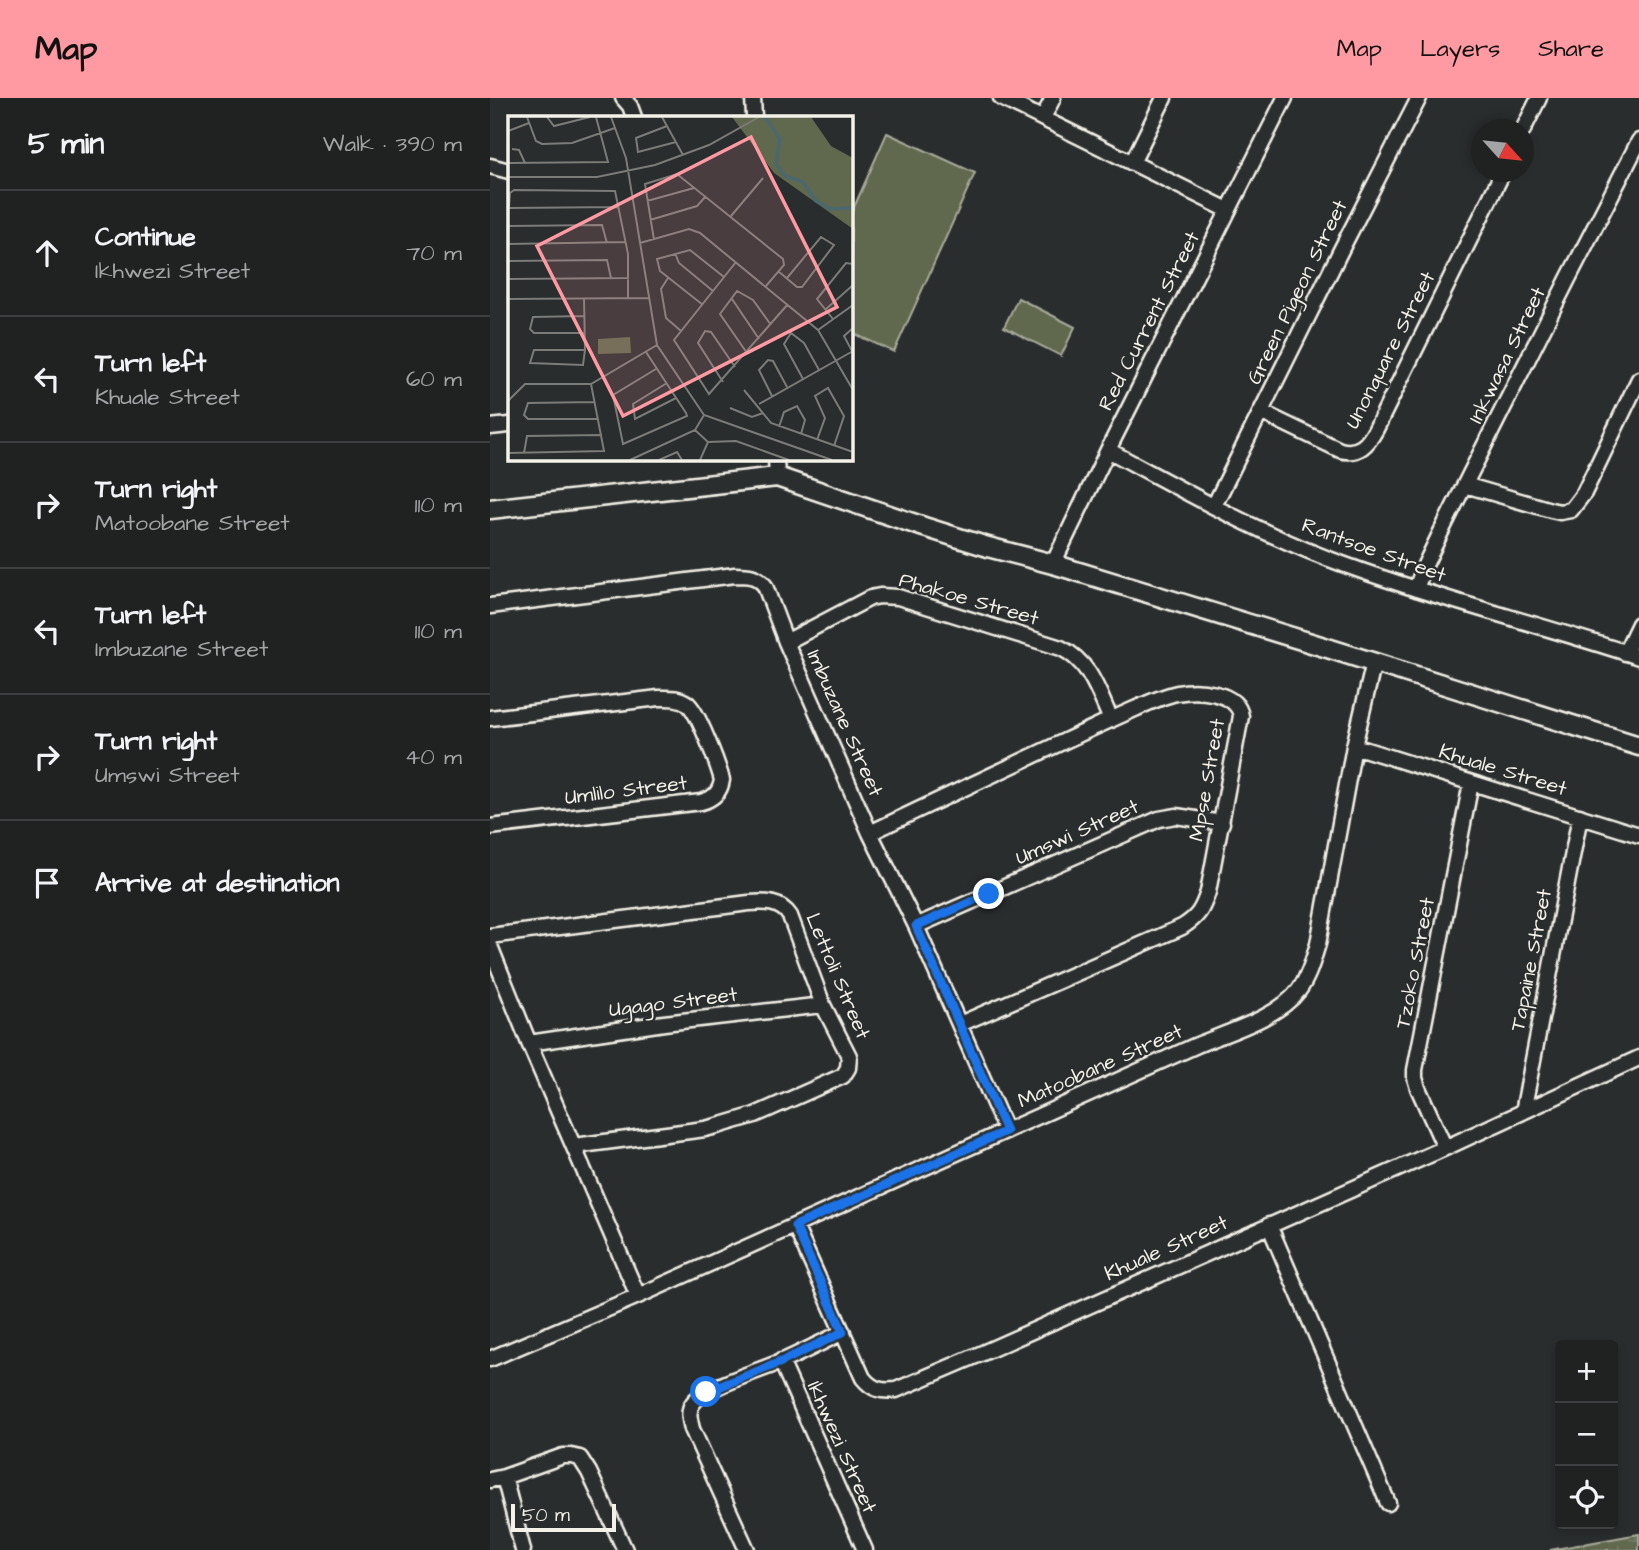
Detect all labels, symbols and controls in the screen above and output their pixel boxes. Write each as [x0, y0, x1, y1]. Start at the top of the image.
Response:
text: Map [35, 26, 97, 72]
text: Map [1337, 32, 1382, 66]
text: Layers [1420, 32, 1500, 66]
text: Share [1538, 32, 1604, 66]
inset map [508, 116, 852, 460]
north arrow [1471, 119, 1534, 182]
text: 5 min [28, 123, 104, 165]
text: Walk · 390 m [323, 128, 462, 160]
street label: Green Pigeon Street [1240, 194, 1356, 390]
text: Continue [95, 219, 196, 255]
street label: Red Current Street [1091, 226, 1207, 416]
icon: ahead [28, 234, 66, 272]
text: 70 m [406, 237, 462, 269]
text: Ikhwezi Street [95, 255, 250, 287]
street label: Unonquare Street [1338, 266, 1442, 434]
street label: Inkwasa Street [1461, 281, 1553, 428]
text: Turn left [95, 345, 206, 381]
icon: left [28, 360, 66, 398]
text: 60 m [406, 363, 462, 395]
text: Khuale Street [95, 381, 240, 413]
text: Turn right [95, 471, 217, 507]
icon: right [28, 486, 66, 524]
text: 110 m [414, 489, 462, 521]
text: Matoobane Street [95, 507, 290, 539]
street label: Rantsoe Street [1298, 510, 1451, 590]
street label: Phakoe Street [896, 565, 1043, 633]
text: Turn left [95, 597, 206, 633]
icon: left [28, 612, 66, 650]
text: 110 m [414, 615, 462, 647]
text: Imbuzane Street [95, 633, 268, 665]
street label: Imbuzane Street [800, 645, 891, 802]
street label: Mpse Street [1182, 716, 1233, 844]
text: Turn right [95, 723, 217, 759]
street label: Khuale Street [1435, 737, 1571, 803]
icon: right [28, 738, 66, 776]
text: 40 m [405, 741, 462, 773]
text: Umswi Street [95, 759, 240, 791]
street label: Umlilo Street [563, 768, 689, 812]
street label: Umswi Street [1011, 792, 1144, 872]
icon: arrive [28, 864, 66, 902]
text: Arrive at destination [95, 865, 340, 901]
route end [973, 878, 1004, 909]
street label: Tapaine Street [1503, 886, 1560, 1034]
street label: Tzoko Street [1388, 894, 1442, 1031]
street label: Lettoli Street [798, 908, 878, 1044]
street label: Ugago Street [607, 980, 740, 1026]
street label: Matoobane Street [1013, 1016, 1188, 1115]
street label: Khuale Street [1100, 1208, 1233, 1288]
map controls [1555, 1340, 1618, 1529]
button: + [1555, 1340, 1618, 1403]
route start [690, 1376, 721, 1407]
street label: Ikhwezi Street [800, 1376, 884, 1518]
button: − [1555, 1403, 1618, 1466]
button: locate [1555, 1466, 1618, 1529]
scale bar [511, 1501, 616, 1533]
text: 50 m [522, 1502, 570, 1529]

